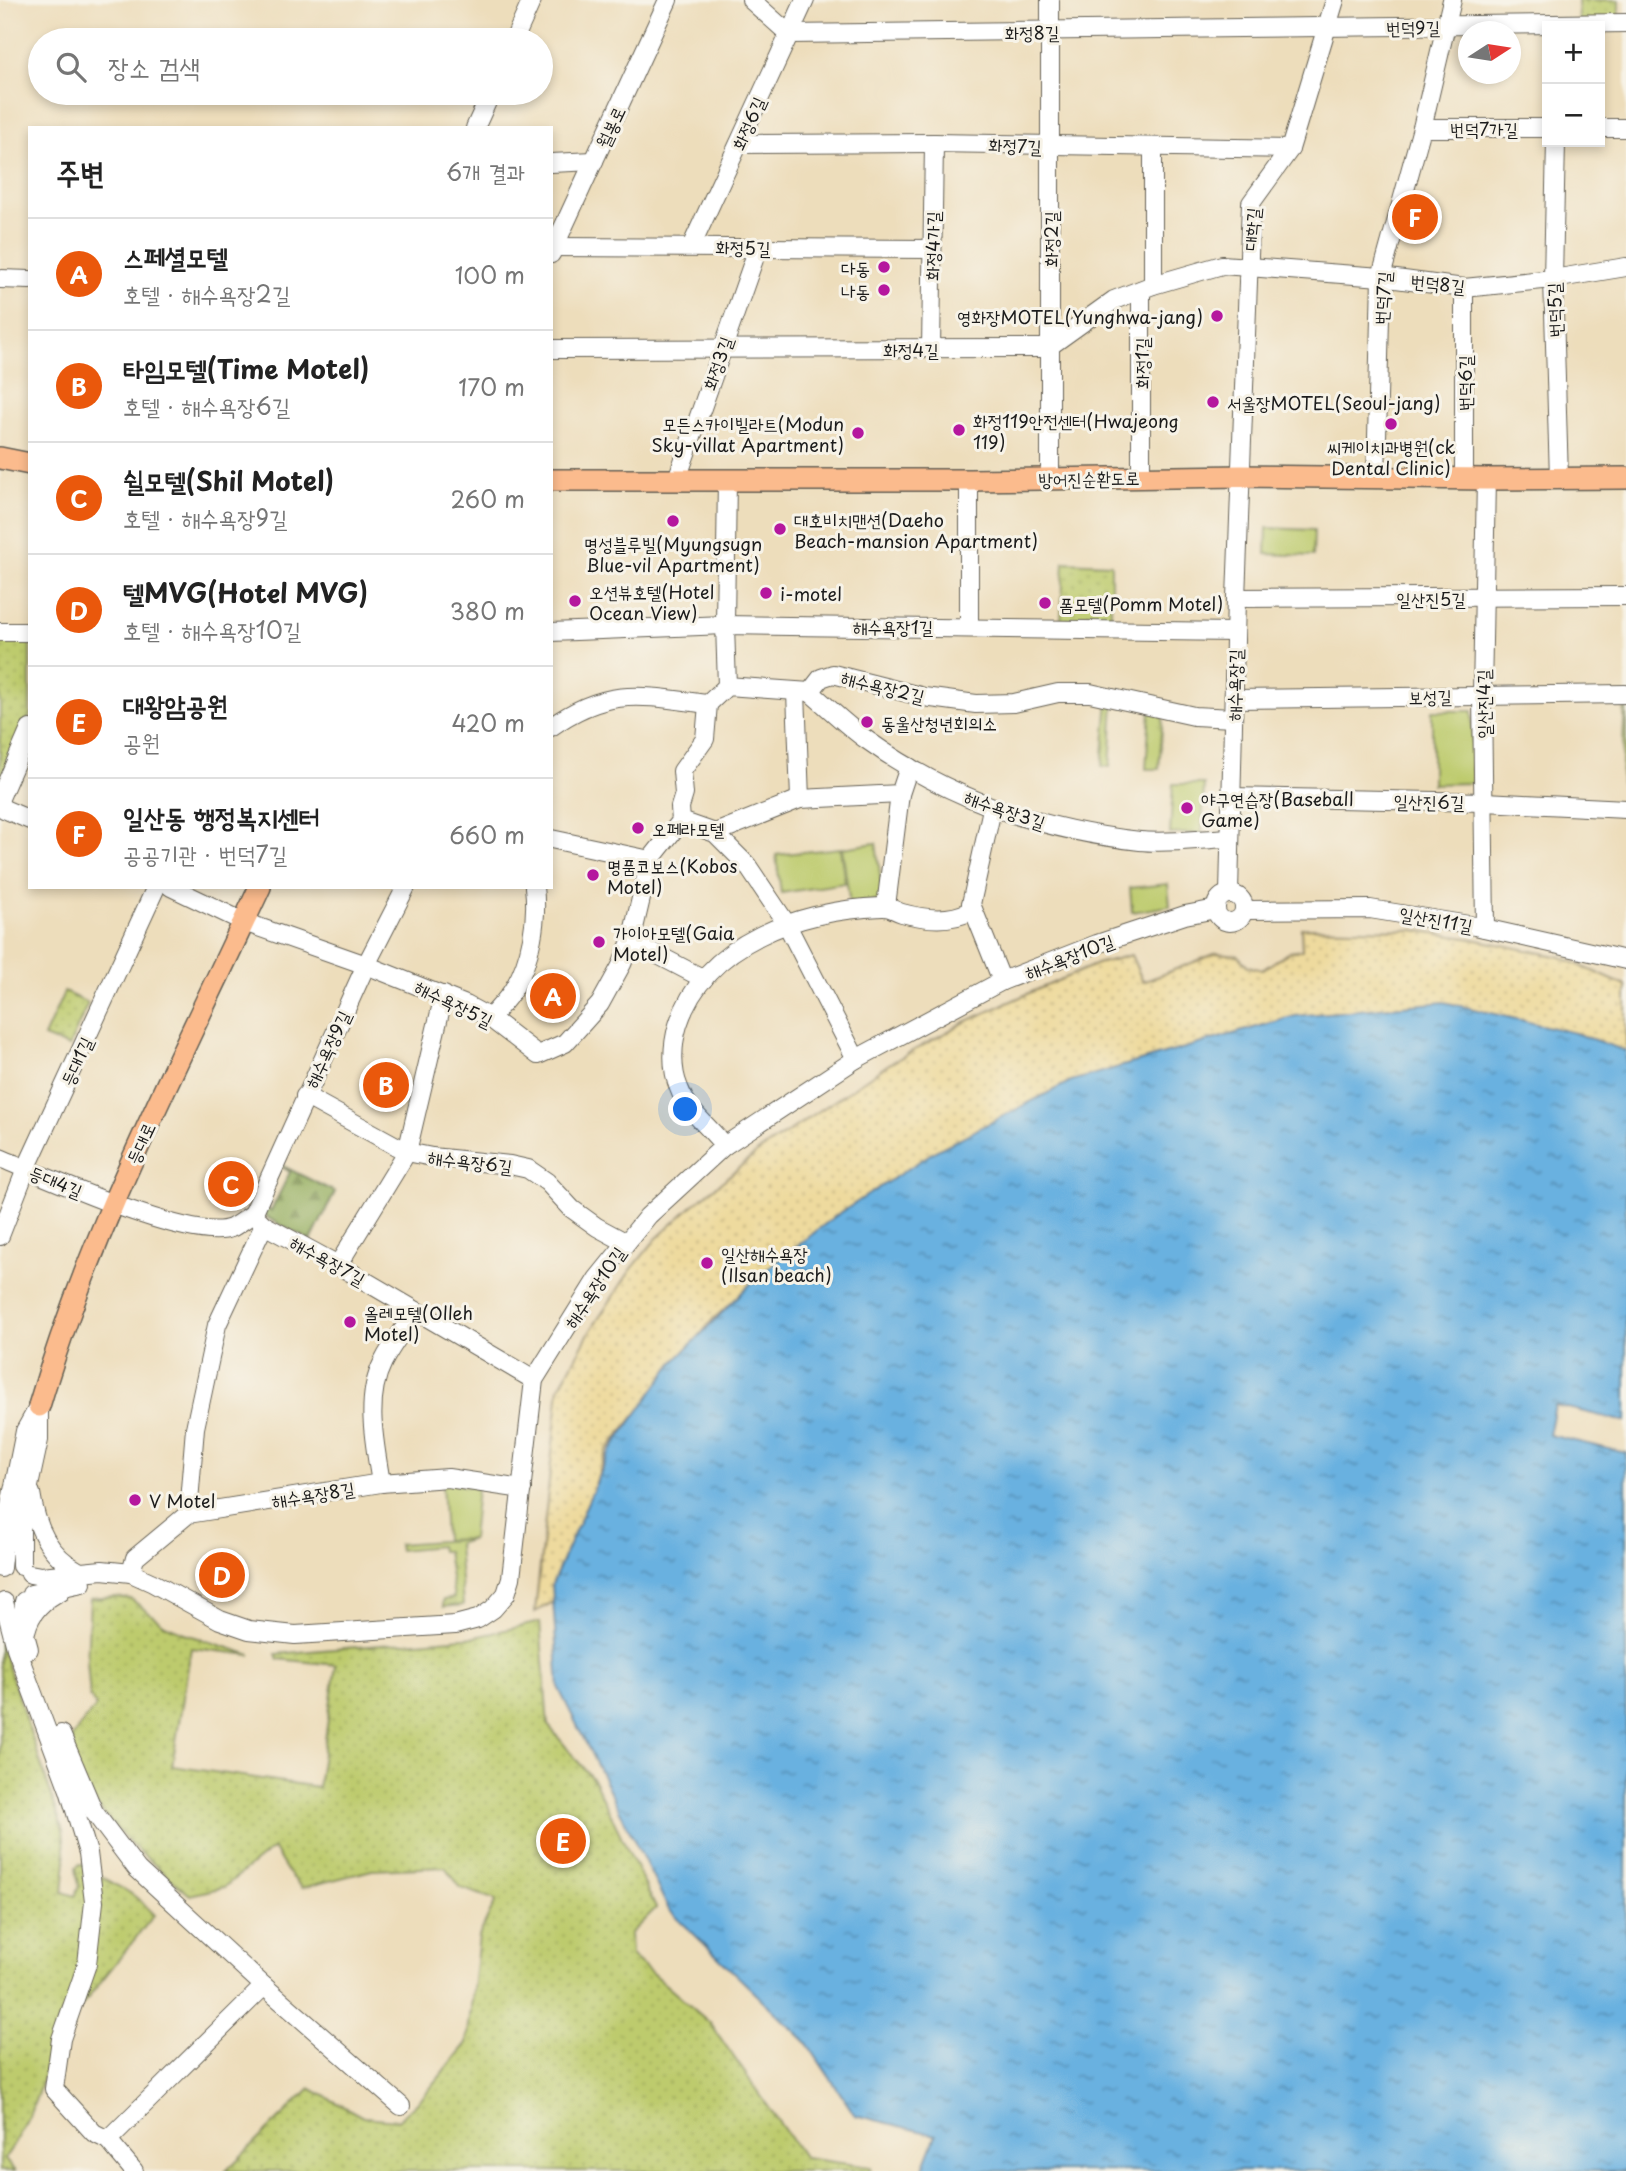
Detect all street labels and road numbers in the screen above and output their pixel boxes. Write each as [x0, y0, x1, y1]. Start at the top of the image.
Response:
street label: 번덕9길 [1386, 13, 1441, 41]
street label: 화정8길 [1004, 18, 1060, 46]
street label: 화정6길 [724, 91, 772, 154]
street label: 월봉로 [589, 102, 631, 152]
street label: 번덕7가길 [1450, 115, 1519, 142]
street label: 화정7길 [988, 131, 1043, 159]
street label: 대학길 [1236, 206, 1266, 252]
street label: 화정4가길 [918, 210, 946, 281]
street label: 화정2길 [1037, 210, 1064, 267]
street label: 화정5길 [715, 233, 771, 261]
street label: 번덕8길 [1409, 267, 1467, 299]
street label: 번덕7길 [1367, 270, 1397, 326]
street label: 번덕5길 [1540, 282, 1568, 338]
street label: 화정3길 [695, 332, 739, 394]
street label: 화정4길 [883, 336, 939, 363]
street label: 화정1길 [1128, 337, 1155, 389]
street label: 번덕6길 [1451, 354, 1478, 411]
street label: 방어진순환도로 [1038, 464, 1140, 492]
street label: 일산진5길 [1396, 585, 1466, 612]
street label: 해수욕장1길 [853, 613, 934, 640]
street label: 해수욕장길 [1220, 648, 1248, 721]
street label: 해수욕장2길 [838, 663, 928, 710]
street label: 일산진4길 [1469, 668, 1497, 739]
street label: 보성길 [1408, 682, 1452, 710]
street label: 해수욕장3길 [961, 783, 1050, 836]
street label: 일산진6길 [1393, 787, 1465, 815]
street label: 일산진11길 [1397, 899, 1475, 939]
street label: 해수욕장10길 [1020, 926, 1118, 985]
street label: 해수욕장5길 [410, 972, 498, 1034]
street label: 해수욕장9길 [297, 1005, 357, 1092]
street label: 등대1길 [53, 1031, 99, 1090]
street label: 등대로 [119, 1118, 161, 1168]
street label: 해수욕장6길 [426, 1142, 514, 1180]
street label: 등대4길 [25, 1158, 87, 1204]
street label: 해수욕장7길 [285, 1228, 371, 1292]
street label: 해수욕장10길 [557, 1240, 632, 1333]
street label: 해수욕장8길 [270, 1474, 357, 1514]

